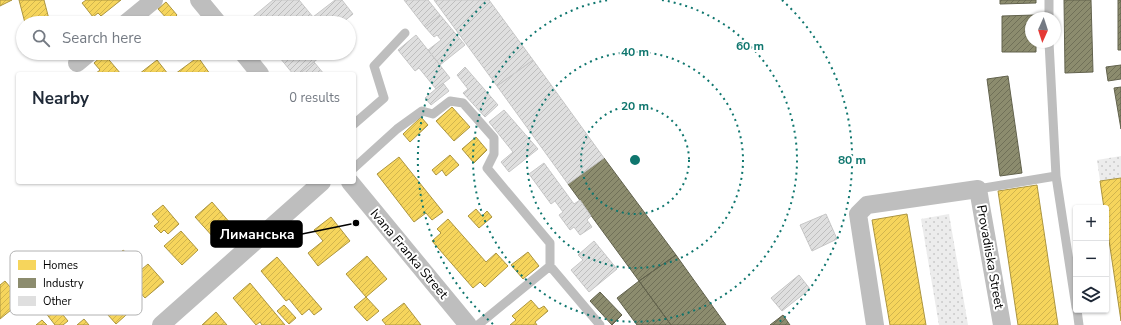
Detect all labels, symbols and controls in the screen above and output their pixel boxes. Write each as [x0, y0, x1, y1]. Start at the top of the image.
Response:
north arrow [1025, 12, 1061, 48]
search box [16, 16, 356, 60]
icon: search [30, 27, 52, 49]
text: Search here [62, 28, 142, 48]
text: 60 m [736, 38, 764, 54]
text: 40 m [621, 44, 649, 60]
text: Nearby [32, 87, 89, 110]
text: 0 results [289, 89, 340, 107]
text: 20 m [621, 98, 649, 114]
text: 80 m [838, 152, 866, 168]
centre of rings [628, 153, 642, 167]
street label: Provadiiska Street [972, 204, 1008, 311]
street label: Ivana Franka Street [366, 205, 452, 303]
map controls [1073, 205, 1109, 313]
button: + [1073, 205, 1109, 241]
callout: Лиманська [211, 221, 302, 247]
text: Лиманська [219, 225, 295, 244]
button: − [1073, 241, 1109, 277]
legend [10, 251, 142, 315]
text: Homes [43, 258, 78, 273]
text: Industry [43, 276, 84, 291]
button: layers [1073, 277, 1109, 313]
text: Other [43, 294, 71, 309]

